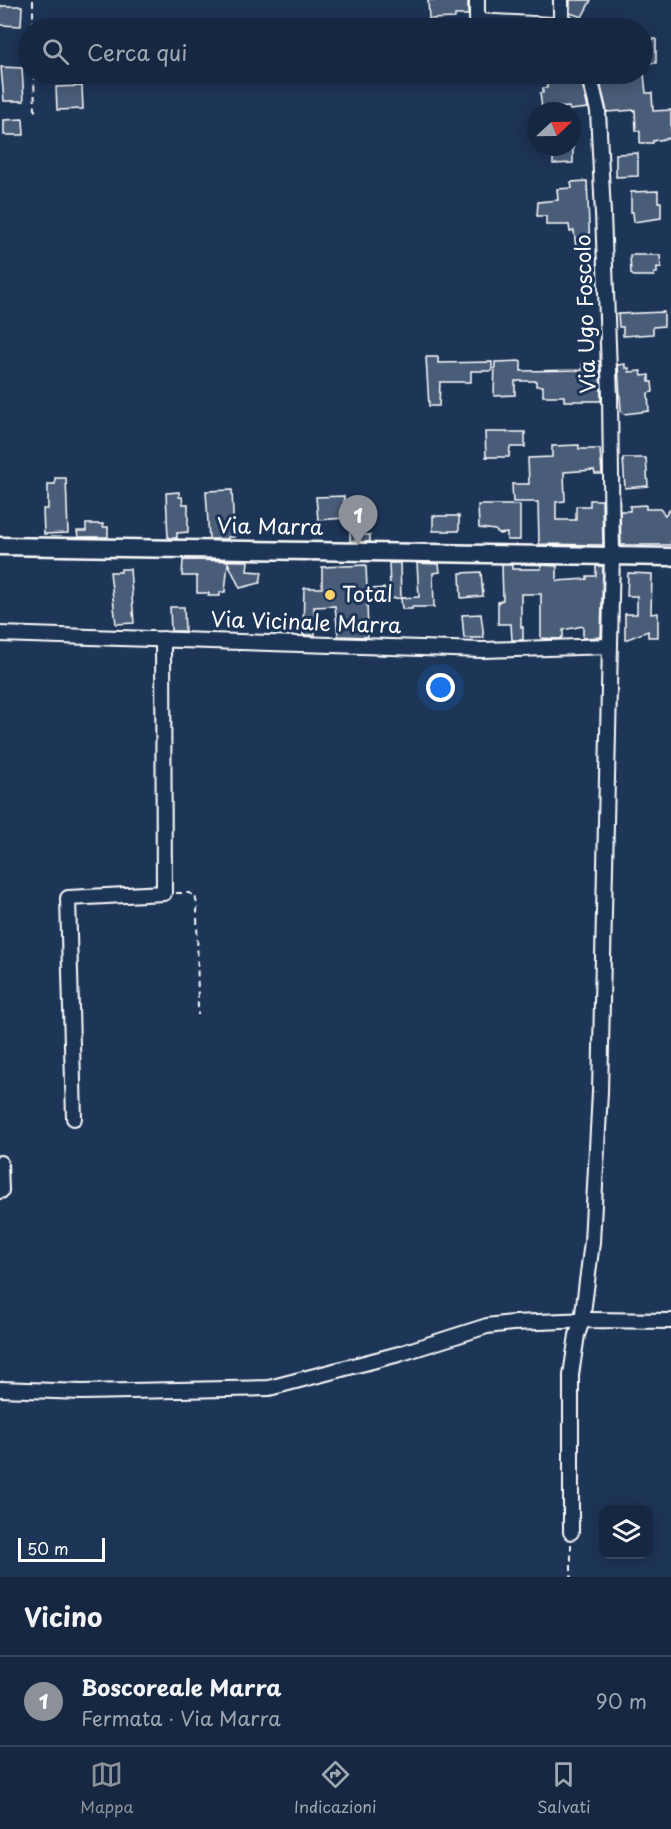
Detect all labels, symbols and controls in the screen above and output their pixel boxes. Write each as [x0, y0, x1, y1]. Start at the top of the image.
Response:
search box [18, 18, 653, 84]
icon: search [39, 35, 72, 68]
text: Cerca qui [87, 35, 187, 68]
north arrow [527, 102, 581, 156]
street label: Via Ugo Foscolo [565, 234, 603, 394]
pin: 1 [338, 496, 378, 545]
street label: Via Marra [217, 508, 324, 542]
place label: Total [342, 577, 393, 609]
marker: Total [323, 588, 337, 602]
street label: Via Vicinale Marra [210, 602, 403, 640]
your location [426, 673, 455, 702]
map controls [599, 1505, 653, 1559]
button: layers [599, 1505, 653, 1559]
scale bar [18, 1535, 105, 1562]
text: 50 m [27, 1536, 68, 1560]
text: Vicino [24, 1597, 102, 1636]
text: Boscoreale Marra [81, 1670, 282, 1703]
text: 1 [39, 1686, 48, 1716]
text: 90 m [596, 1686, 647, 1716]
text: Fermata · Via Marra [81, 1703, 281, 1733]
tab: Mappa [80, 1758, 134, 1818]
tab: Indicazioni [294, 1758, 376, 1818]
tab: Salvati [537, 1758, 591, 1818]

